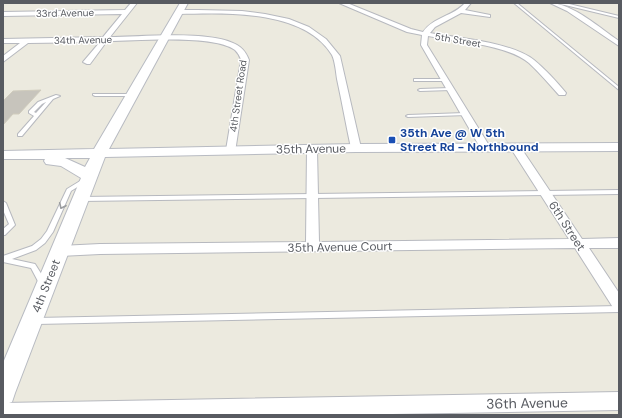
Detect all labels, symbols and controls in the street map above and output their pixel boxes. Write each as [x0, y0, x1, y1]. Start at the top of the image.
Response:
street label: 33rd Avenue [36, 6, 95, 20]
street label: 5th Street [434, 30, 482, 50]
street label: 34th Avenue [54, 33, 113, 47]
street label: 4th Street Road [227, 59, 249, 133]
place label: 35th Ave @ W 5th Street Rd - Northbound [400, 125, 539, 155]
marker: 35th Ave @ W 5th Street Rd - Northbound [387, 135, 397, 145]
street label: 35th Avenue [276, 140, 346, 158]
street label: 6th Street [545, 198, 589, 254]
one-way arrow [59, 201, 67, 209]
street label: 35th Avenue Court [287, 238, 393, 256]
street label: 4th Street [28, 257, 64, 315]
street label: 36th Avenue [486, 393, 568, 413]

